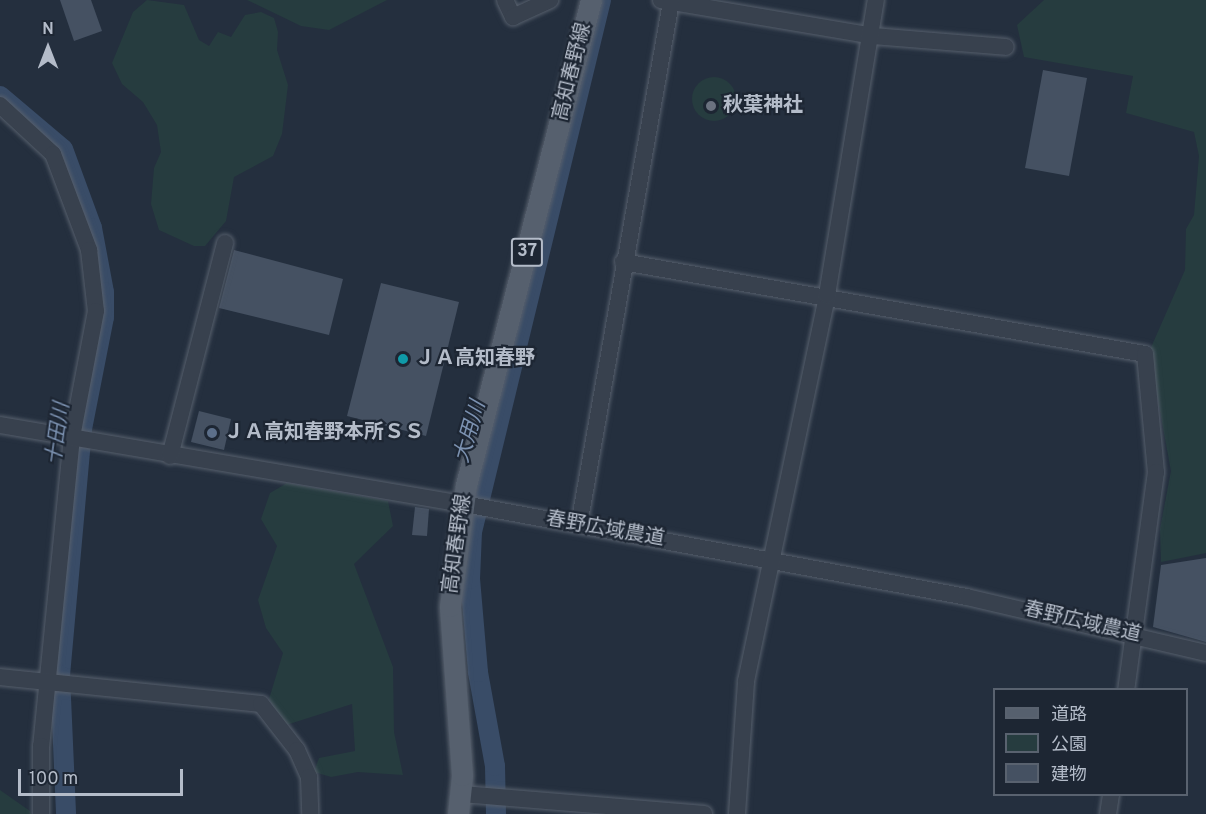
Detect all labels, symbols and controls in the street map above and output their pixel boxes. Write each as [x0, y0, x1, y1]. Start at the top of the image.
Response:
north arrow [18, 18, 78, 78]
text: N [42, 20, 54, 40]
street label: 高知春野線 [549, 21, 597, 123]
place label: 秋葉神社 [723, 94, 803, 118]
marker: 秋葉神社 [704, 99, 718, 113]
road number: 37 [510, 237, 544, 267]
place label: ＪＡ高知春野 [415, 347, 535, 371]
marker: ＪＡ高知春野 [396, 352, 410, 366]
water label: 大用川 [450, 398, 492, 466]
water label: 十田川 [42, 401, 76, 467]
place label: ＪＡ高知春野本所ＳＳ [224, 421, 424, 445]
marker: ＪＡ高知春野本所ＳＳ [205, 426, 219, 440]
street label: 高知春野線 [439, 493, 477, 595]
street label: 春野広域農道 [544, 508, 666, 552]
street label: 春野広域農道 [1021, 598, 1143, 648]
legend [993, 688, 1188, 796]
text: 道路 [1051, 704, 1087, 727]
text: 公園 [1051, 734, 1087, 757]
scale bar [21, 757, 186, 795]
text: 建物 [1051, 764, 1087, 787]
text: 100 m [29, 768, 78, 791]

